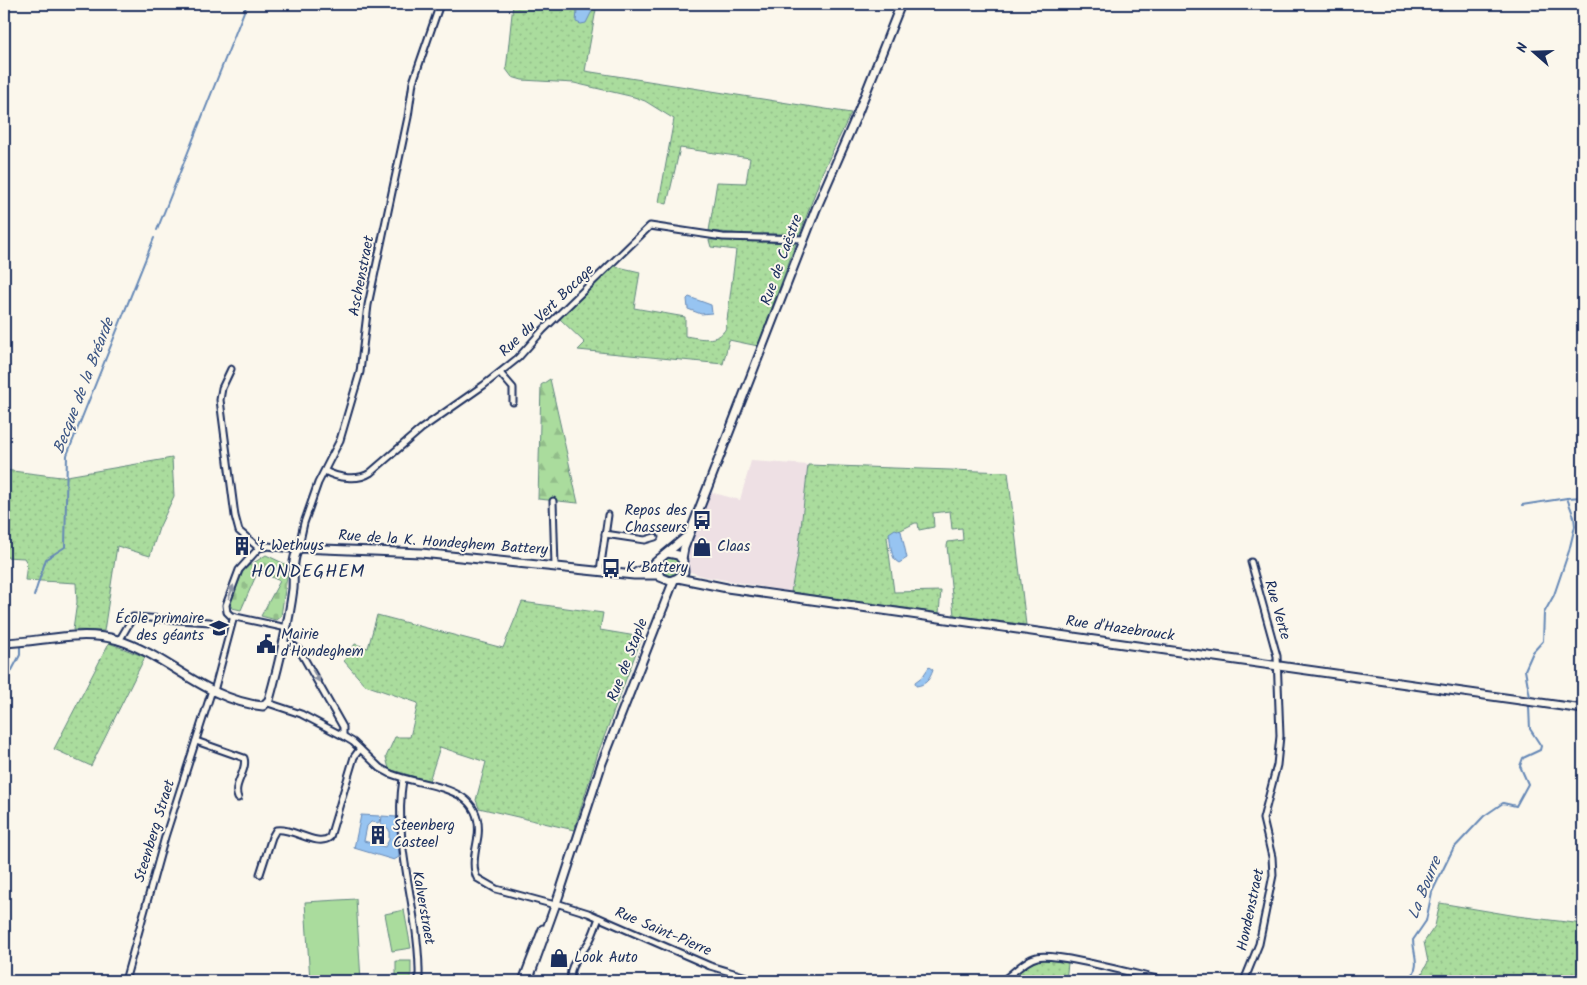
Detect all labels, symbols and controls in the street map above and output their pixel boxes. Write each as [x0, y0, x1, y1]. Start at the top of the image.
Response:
north arrow [1510, 28, 1560, 78]
text: N [1511, 40, 1535, 56]
street label: Rue de Caëstre [754, 211, 810, 309]
street label: Aschenstraet [342, 233, 382, 318]
street label: Rue du Vert Bocage [494, 259, 600, 363]
water label: Becque de la Bréarde [47, 313, 122, 457]
place label: Repos des Chasseurs [624, 499, 688, 540]
bus stop icon: Repos des Chasseurs [691, 509, 713, 531]
street label: Rue de la K. Hondeghem Battery [337, 524, 550, 562]
place label: 't Wethuys [257, 534, 325, 558]
building icon: 't Wethuys [231, 535, 253, 557]
place label: Claas [717, 535, 751, 559]
shop icon: Claas [691, 536, 713, 558]
place label: K Battery [626, 556, 689, 580]
bus stop icon: K Battery [600, 557, 622, 579]
district label: HONDEGHEM [251, 558, 365, 587]
street label: Rue Verte [1257, 577, 1297, 643]
one-way arrow [227, 584, 235, 599]
place label: École primaire des géants [115, 607, 205, 648]
street label: Rue d'Hazebrouck [1064, 610, 1177, 649]
street label: Rue de Staple [601, 615, 655, 705]
school or university icon: École primaire des géants [208, 617, 230, 639]
place label: Mairie d'Hondeghem [281, 623, 364, 664]
public building icon: Mairie d'Hondeghem [255, 633, 277, 655]
one-way arrow [311, 670, 320, 683]
street label: Steenberg Straet [128, 776, 182, 885]
place label: Steenberg Casteel [393, 814, 455, 855]
building icon: Steenberg Casteel [367, 824, 389, 846]
water label: La Bourre [1401, 851, 1450, 923]
street label: Hondenstraet [1231, 866, 1271, 953]
street label: Kalverstraet [405, 869, 441, 947]
street label: Rue Saint-Pierre [611, 901, 715, 963]
place label: Look Auto [574, 946, 638, 970]
shop icon: Look Auto [548, 947, 570, 969]

